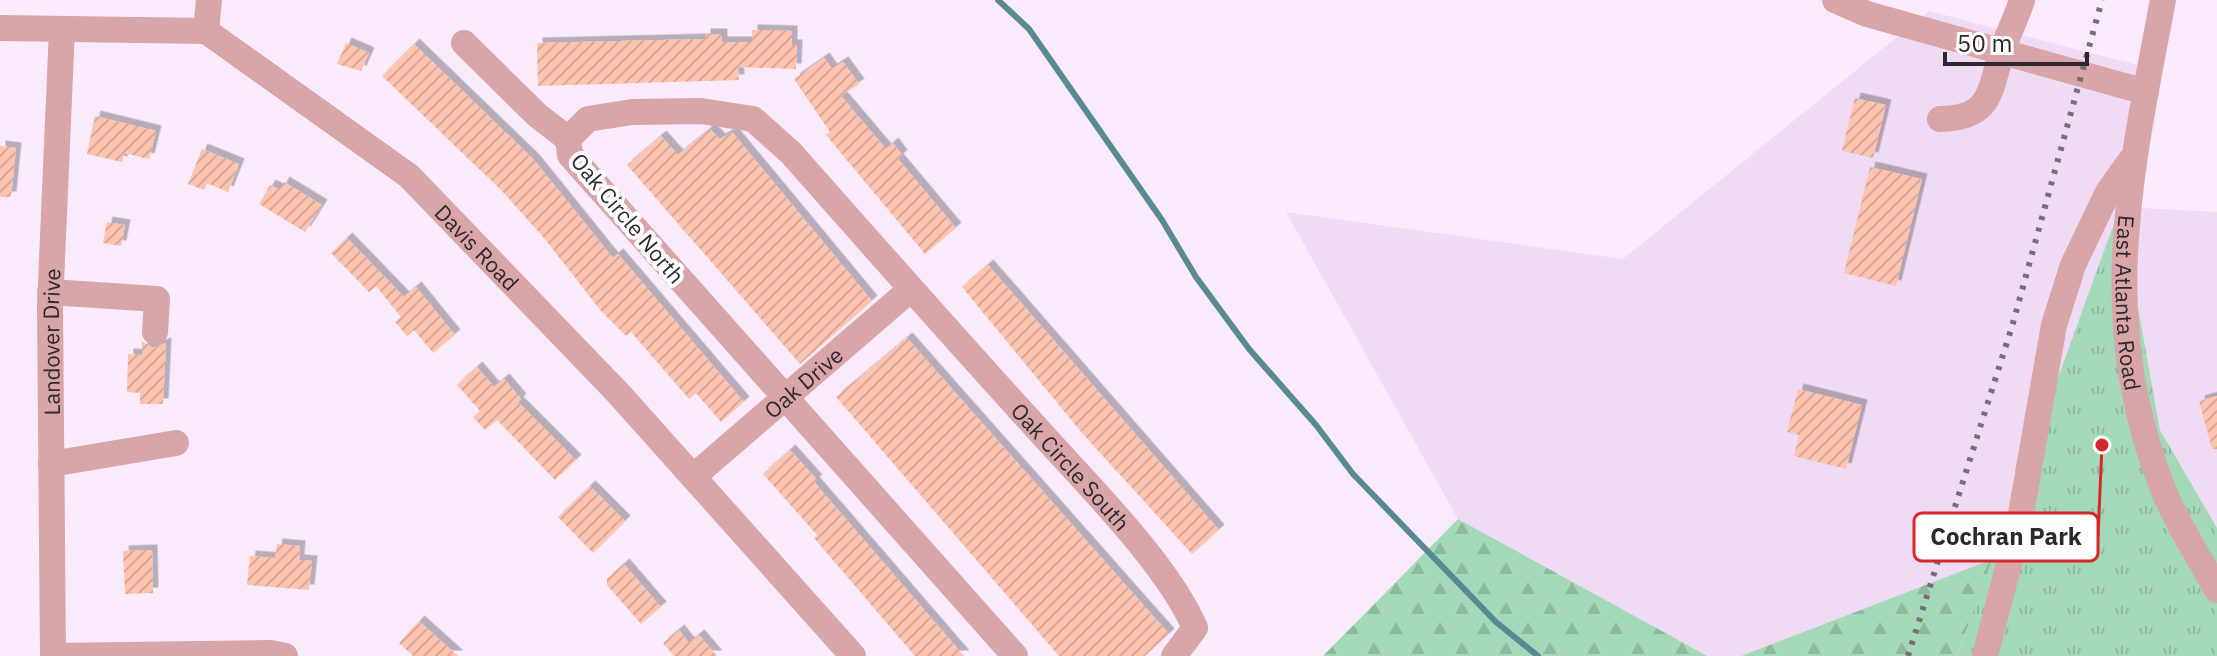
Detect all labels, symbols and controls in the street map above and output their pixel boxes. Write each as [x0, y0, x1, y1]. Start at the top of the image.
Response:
scale bar [1945, 16, 2087, 66]
text: 50 m [1957, 27, 2012, 59]
street label: Oak Circle North [565, 147, 691, 289]
street label: Davis Road [429, 198, 526, 296]
street label: East Atlanta Road [2110, 214, 2148, 392]
street label: Landover Drive [35, 268, 66, 416]
street label: Oak Drive [758, 340, 849, 424]
street label: Oak Circle South [1006, 396, 1137, 536]
callout: Cochran Park [1914, 513, 2098, 561]
text: Cochran Park [1930, 520, 2082, 552]

